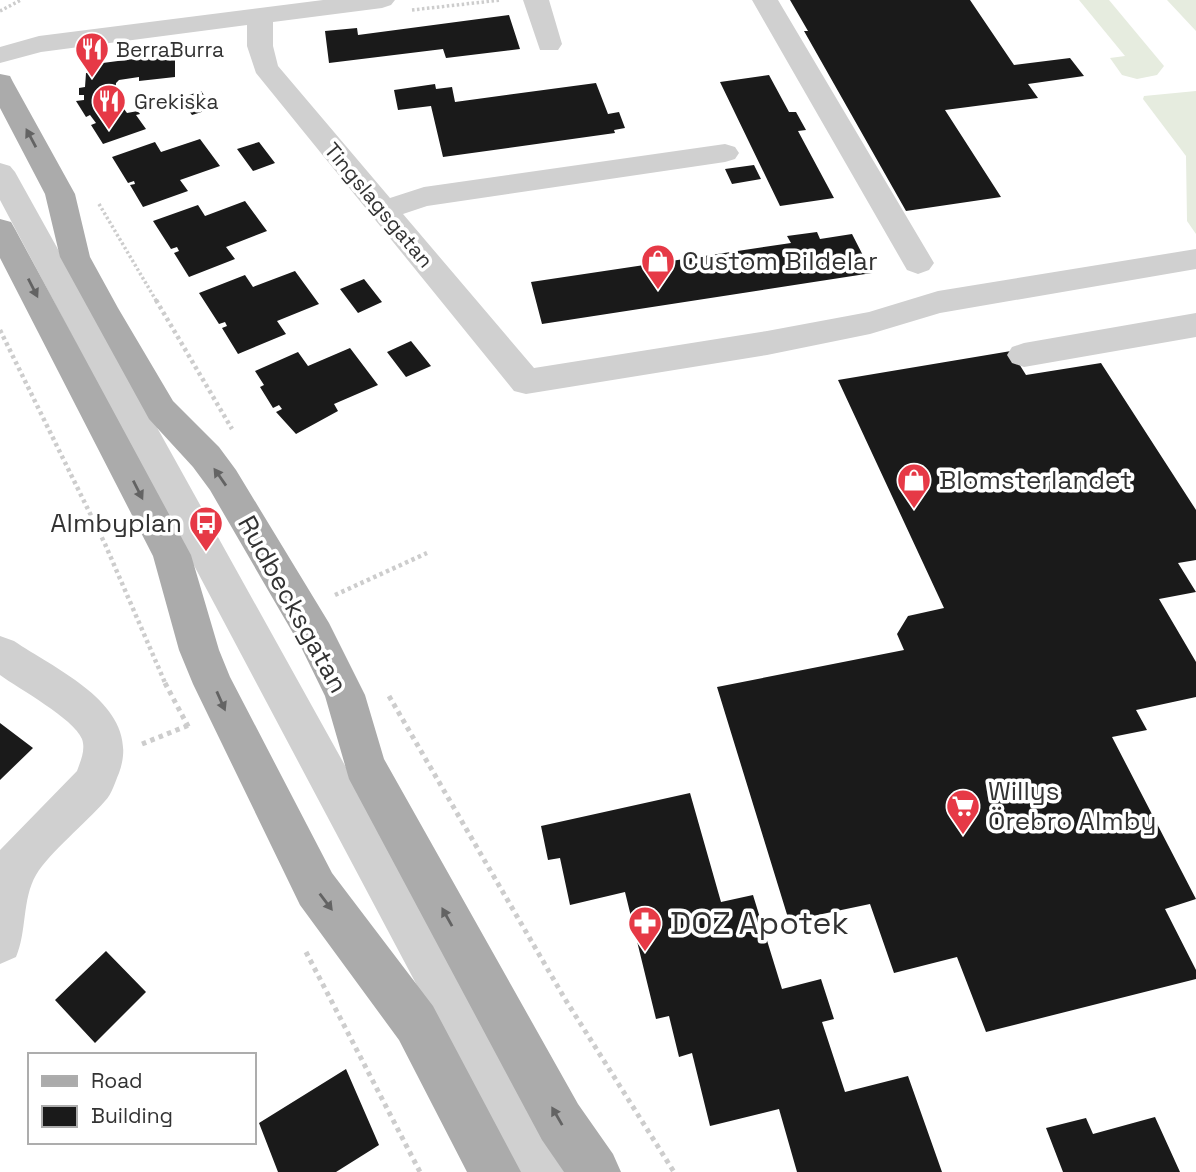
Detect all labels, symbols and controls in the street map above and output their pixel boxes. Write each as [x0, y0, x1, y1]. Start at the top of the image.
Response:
restaurant icon: BerraBurra [73, 30, 111, 79]
place label: BerraBurra [116, 36, 224, 63]
restaurant icon: Grekiska [90, 82, 128, 131]
place label: Grekiska [134, 88, 218, 115]
one-way arrow [25, 127, 37, 147]
street label: Tingslagsgatan [319, 137, 439, 273]
shop icon: Custom Bildelar [639, 242, 677, 291]
place label: Custom Bildelar [682, 244, 878, 278]
one-way arrow [28, 278, 39, 298]
shop icon: Blomsterlandet [895, 461, 933, 510]
place label: Blomsterlandet [939, 463, 1132, 497]
one-way arrow [213, 468, 227, 486]
one-way arrow [133, 480, 144, 500]
bus stop icon: Almbyplan [187, 504, 225, 553]
place label: Almbyplan [50, 506, 182, 540]
street label: Rudbecksgatan [230, 509, 356, 699]
one-way arrow [215, 691, 227, 711]
place label: Willys Örebro Almby [988, 774, 1156, 838]
supermarket icon: Willys Örebro Almby [944, 787, 982, 836]
one-way arrow [319, 893, 334, 911]
place label: DOZ Apotek [670, 903, 849, 943]
pharmacy icon: DOZ Apotek [626, 904, 664, 953]
one-way arrow [441, 907, 453, 926]
legend [28, 1053, 256, 1144]
text: Road [91, 1067, 143, 1094]
text: Building [91, 1102, 173, 1129]
one-way arrow [551, 1106, 563, 1125]

